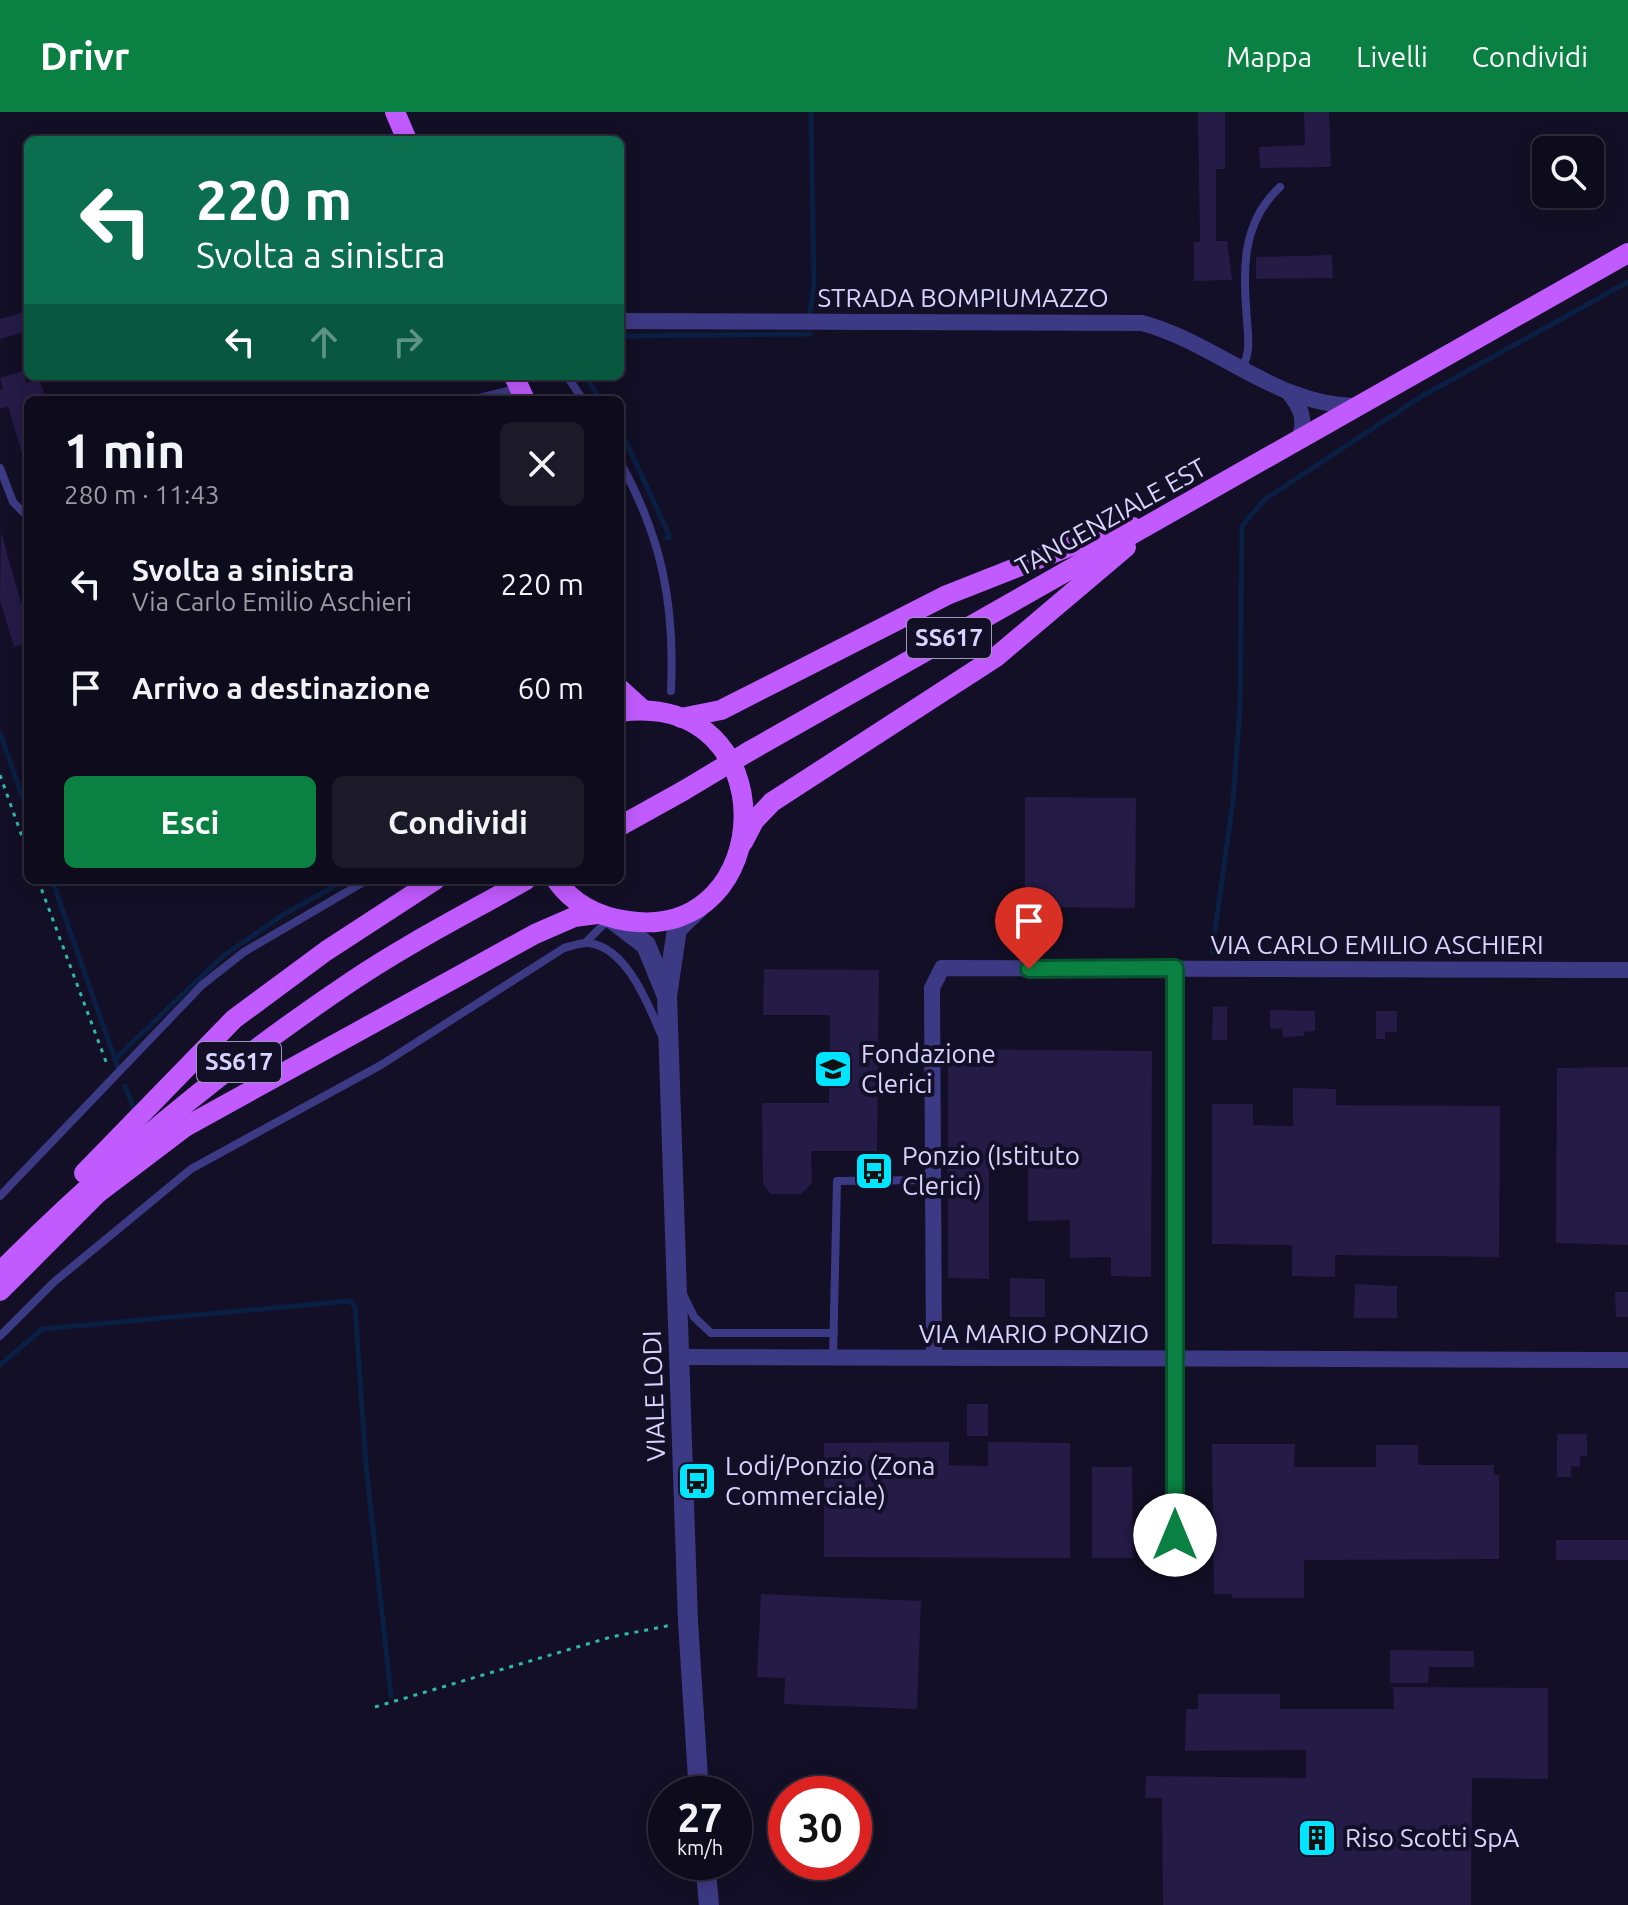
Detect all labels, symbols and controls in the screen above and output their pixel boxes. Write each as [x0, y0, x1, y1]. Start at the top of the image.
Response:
text: Drivr [40, 35, 129, 77]
text: Mappa [1226, 41, 1312, 72]
text: Livelli [1356, 41, 1428, 72]
text: Condividi [1472, 41, 1588, 72]
map controls [1532, 136, 1604, 208]
button: search [1532, 136, 1604, 208]
icon: left [64, 168, 168, 272]
text: 220 m [196, 168, 352, 231]
text: Svolta a sinistra [196, 234, 446, 275]
street label: STRADA BOMPIUMAZZO [817, 283, 1109, 312]
icon: left [218, 320, 262, 364]
icon: ahead [302, 320, 346, 364]
icon: right [386, 320, 430, 364]
button: close [500, 422, 584, 506]
text: 1 min [64, 423, 185, 477]
street label: TANGENZIALE EST [1010, 452, 1211, 581]
text: 280 m · 11:43 [64, 480, 220, 509]
text: Svolta a sinistra [132, 553, 355, 587]
icon: left [64, 562, 108, 606]
text: 220 m [500, 567, 584, 601]
text: Via Carlo Emilio Aschieri [132, 587, 412, 616]
road number: SS617 [907, 618, 991, 658]
icon: arrive [64, 666, 108, 710]
text: Arrivo a destinazione [132, 671, 430, 705]
text: 60 m [517, 671, 584, 705]
button: Esci [64, 776, 316, 868]
button: Condividi [332, 776, 584, 868]
pin [995, 887, 1063, 969]
icon: arrive [1007, 899, 1051, 943]
street label: VIA CARLO EMILIO ASCHIERI [1210, 930, 1544, 959]
place label: Fondazione Clerici [861, 1039, 996, 1098]
road number: SS617 [197, 1042, 281, 1082]
school or university icon: Fondazione Clerici [812, 1048, 854, 1090]
place label: Ponzio (Istituto Clerici) [902, 1141, 1080, 1200]
bus stop icon: Ponzio (Istituto Clerici) [853, 1150, 895, 1192]
street label: VIA MARIO PONZIO [919, 1319, 1149, 1348]
street label: VIALE LODI [637, 1330, 670, 1462]
place label: Lodi/Ponzio (Zona Commerciale) [725, 1451, 935, 1510]
bus stop icon: Lodi/Ponzio (Zona Commerciale) [676, 1460, 718, 1502]
position arrow [1133, 1493, 1217, 1577]
speed limit sign: 30 [768, 1776, 872, 1880]
text: 27 [677, 1795, 723, 1840]
building icon: Riso Scotti SpA [1296, 1817, 1338, 1859]
place label: Riso Scotti SpA [1345, 1823, 1519, 1852]
text: km/h [677, 1836, 723, 1859]

